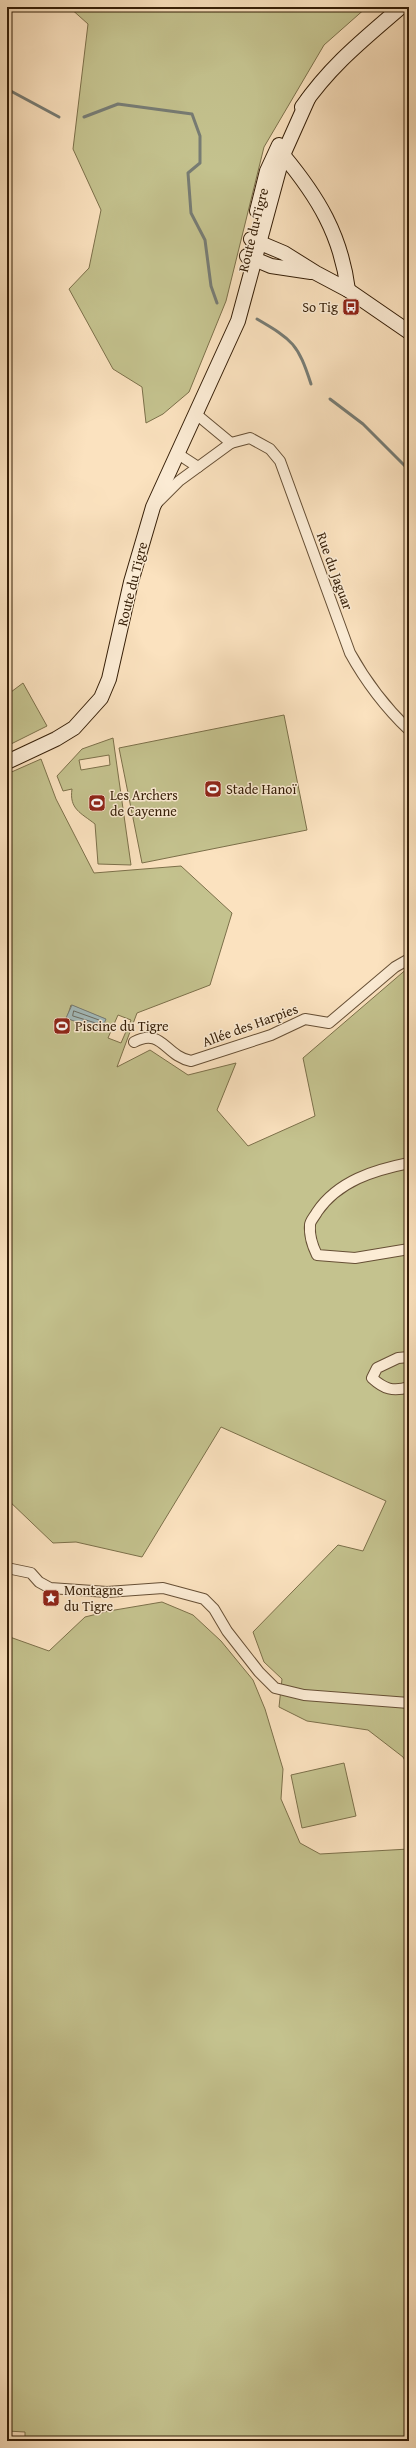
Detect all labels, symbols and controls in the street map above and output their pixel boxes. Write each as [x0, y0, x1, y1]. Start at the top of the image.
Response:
street label: Route du Tigre [233, 185, 273, 274]
place label: So Tig [302, 297, 338, 317]
bus stop icon: So Tig [341, 297, 361, 317]
street label: Rue du Jaguar [312, 529, 358, 613]
street label: Route du Tigre [112, 539, 152, 628]
sports icon: Stade Hanoï [203, 779, 223, 799]
place label: Stade Hanoï [226, 779, 297, 799]
place label: Les Archers de Cayenne [110, 785, 178, 821]
sports icon: Les Archers de Cayenne [87, 793, 107, 813]
street label: Allée des Harpies [199, 998, 301, 1052]
sports icon: Piscine du Tigre [52, 1016, 72, 1036]
place label: Piscine du Tigre [75, 1016, 169, 1036]
place label: Montagne du Tigre [64, 1580, 124, 1616]
place icon: Montagne du Tigre [41, 1588, 61, 1608]

